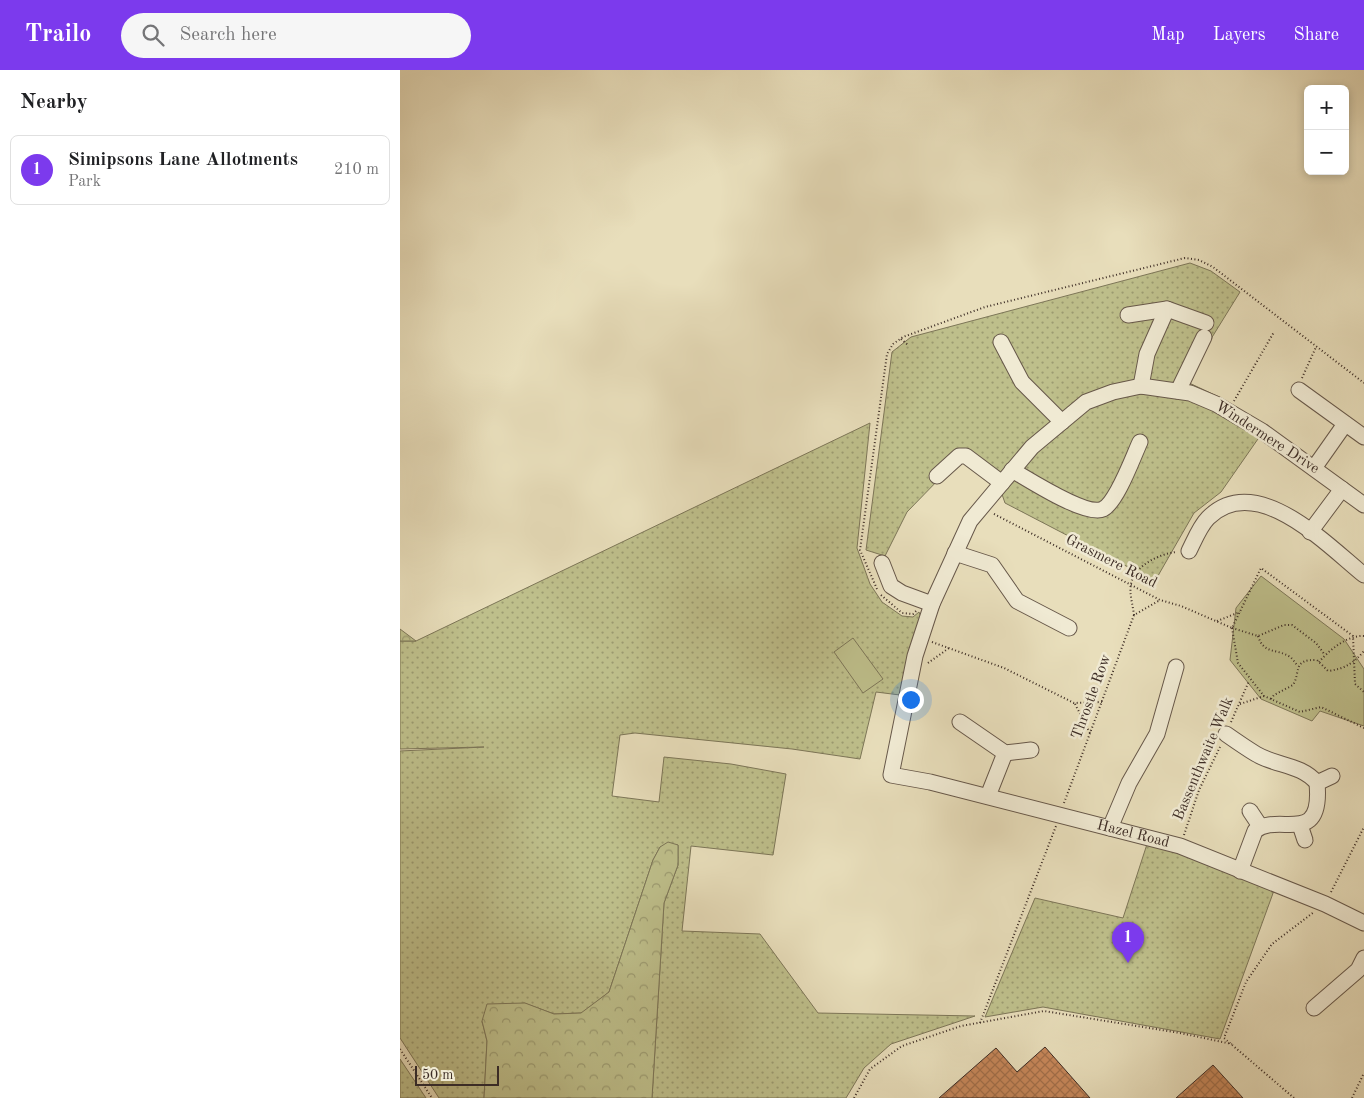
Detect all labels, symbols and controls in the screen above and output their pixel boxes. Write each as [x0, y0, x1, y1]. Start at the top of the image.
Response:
search box [121, 13, 471, 58]
icon: search [139, 21, 167, 49]
text: Trailo [25, 23, 91, 47]
text: Search here [179, 26, 277, 45]
text: Map [1151, 26, 1185, 44]
text: Layers [1213, 26, 1265, 44]
text: Share [1293, 26, 1339, 44]
map controls [1304, 85, 1349, 175]
button: + [1304, 85, 1349, 130]
text: Nearby [20, 92, 88, 113]
button: − [1304, 130, 1349, 175]
text: Simipsons Lane Allotments [68, 151, 298, 170]
text: 1 [32, 162, 42, 178]
text: 210 m [334, 162, 379, 178]
text: Park [68, 174, 101, 190]
street label: Windermere Drive [1212, 399, 1322, 477]
street label: Grasmere Road [1063, 533, 1159, 592]
street label: Throstle Row [1070, 652, 1114, 741]
your location [898, 687, 924, 713]
street label: Bassenthwaite Walk [1171, 695, 1237, 823]
street label: Hazel Road [1095, 817, 1171, 851]
pin: 1 [1112, 922, 1144, 963]
scale bar [415, 1063, 499, 1086]
text: 50 m [422, 1068, 453, 1082]

